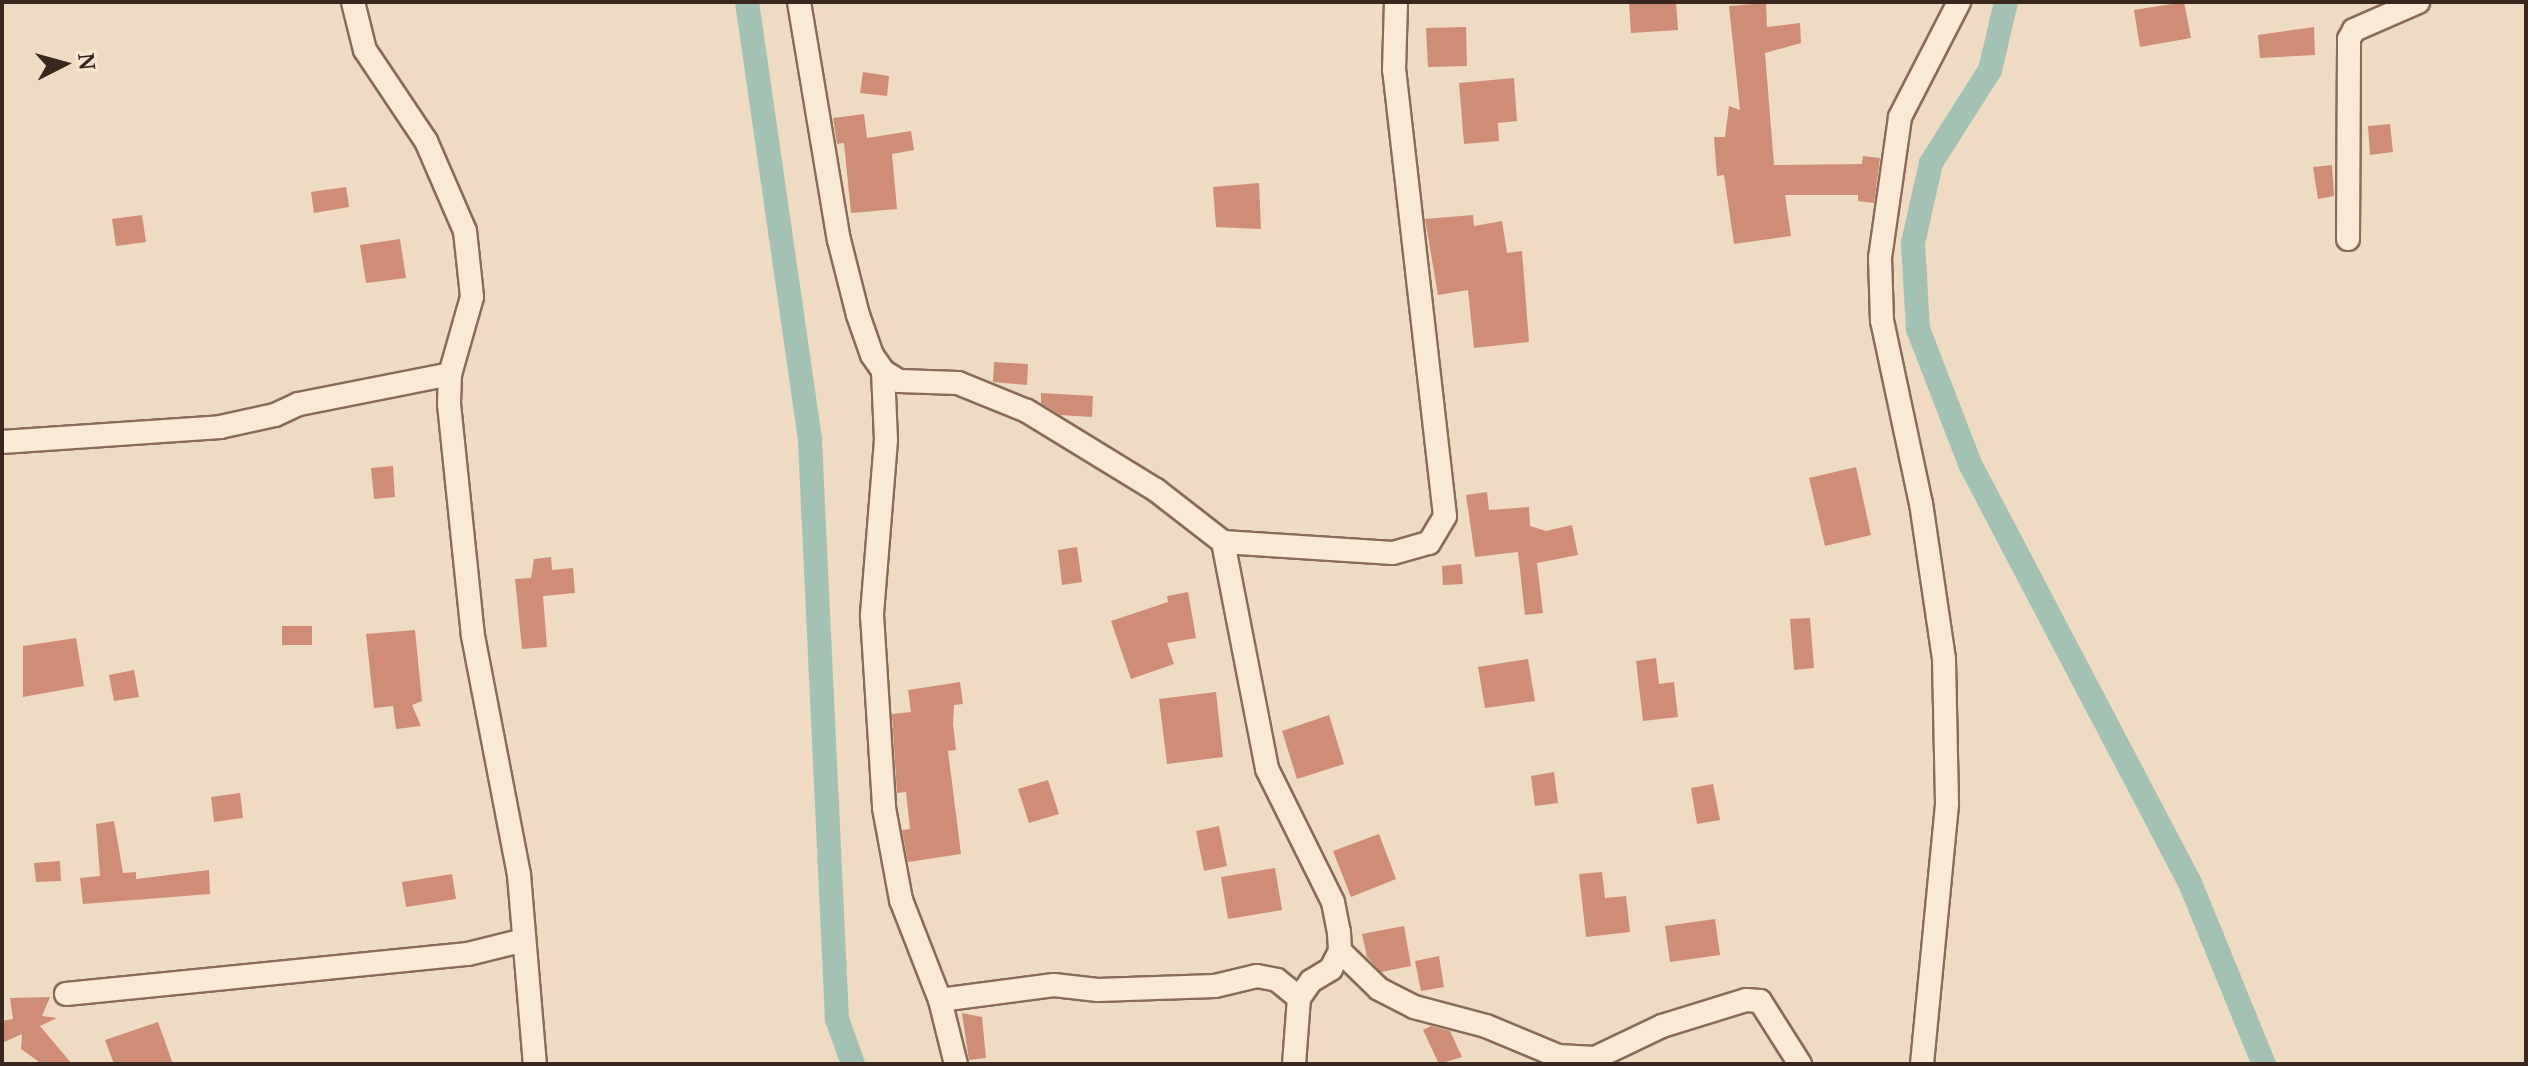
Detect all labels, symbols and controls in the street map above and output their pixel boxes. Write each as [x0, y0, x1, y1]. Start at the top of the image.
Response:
north arrow [24, 24, 104, 104]
text: N [72, 51, 104, 72]

